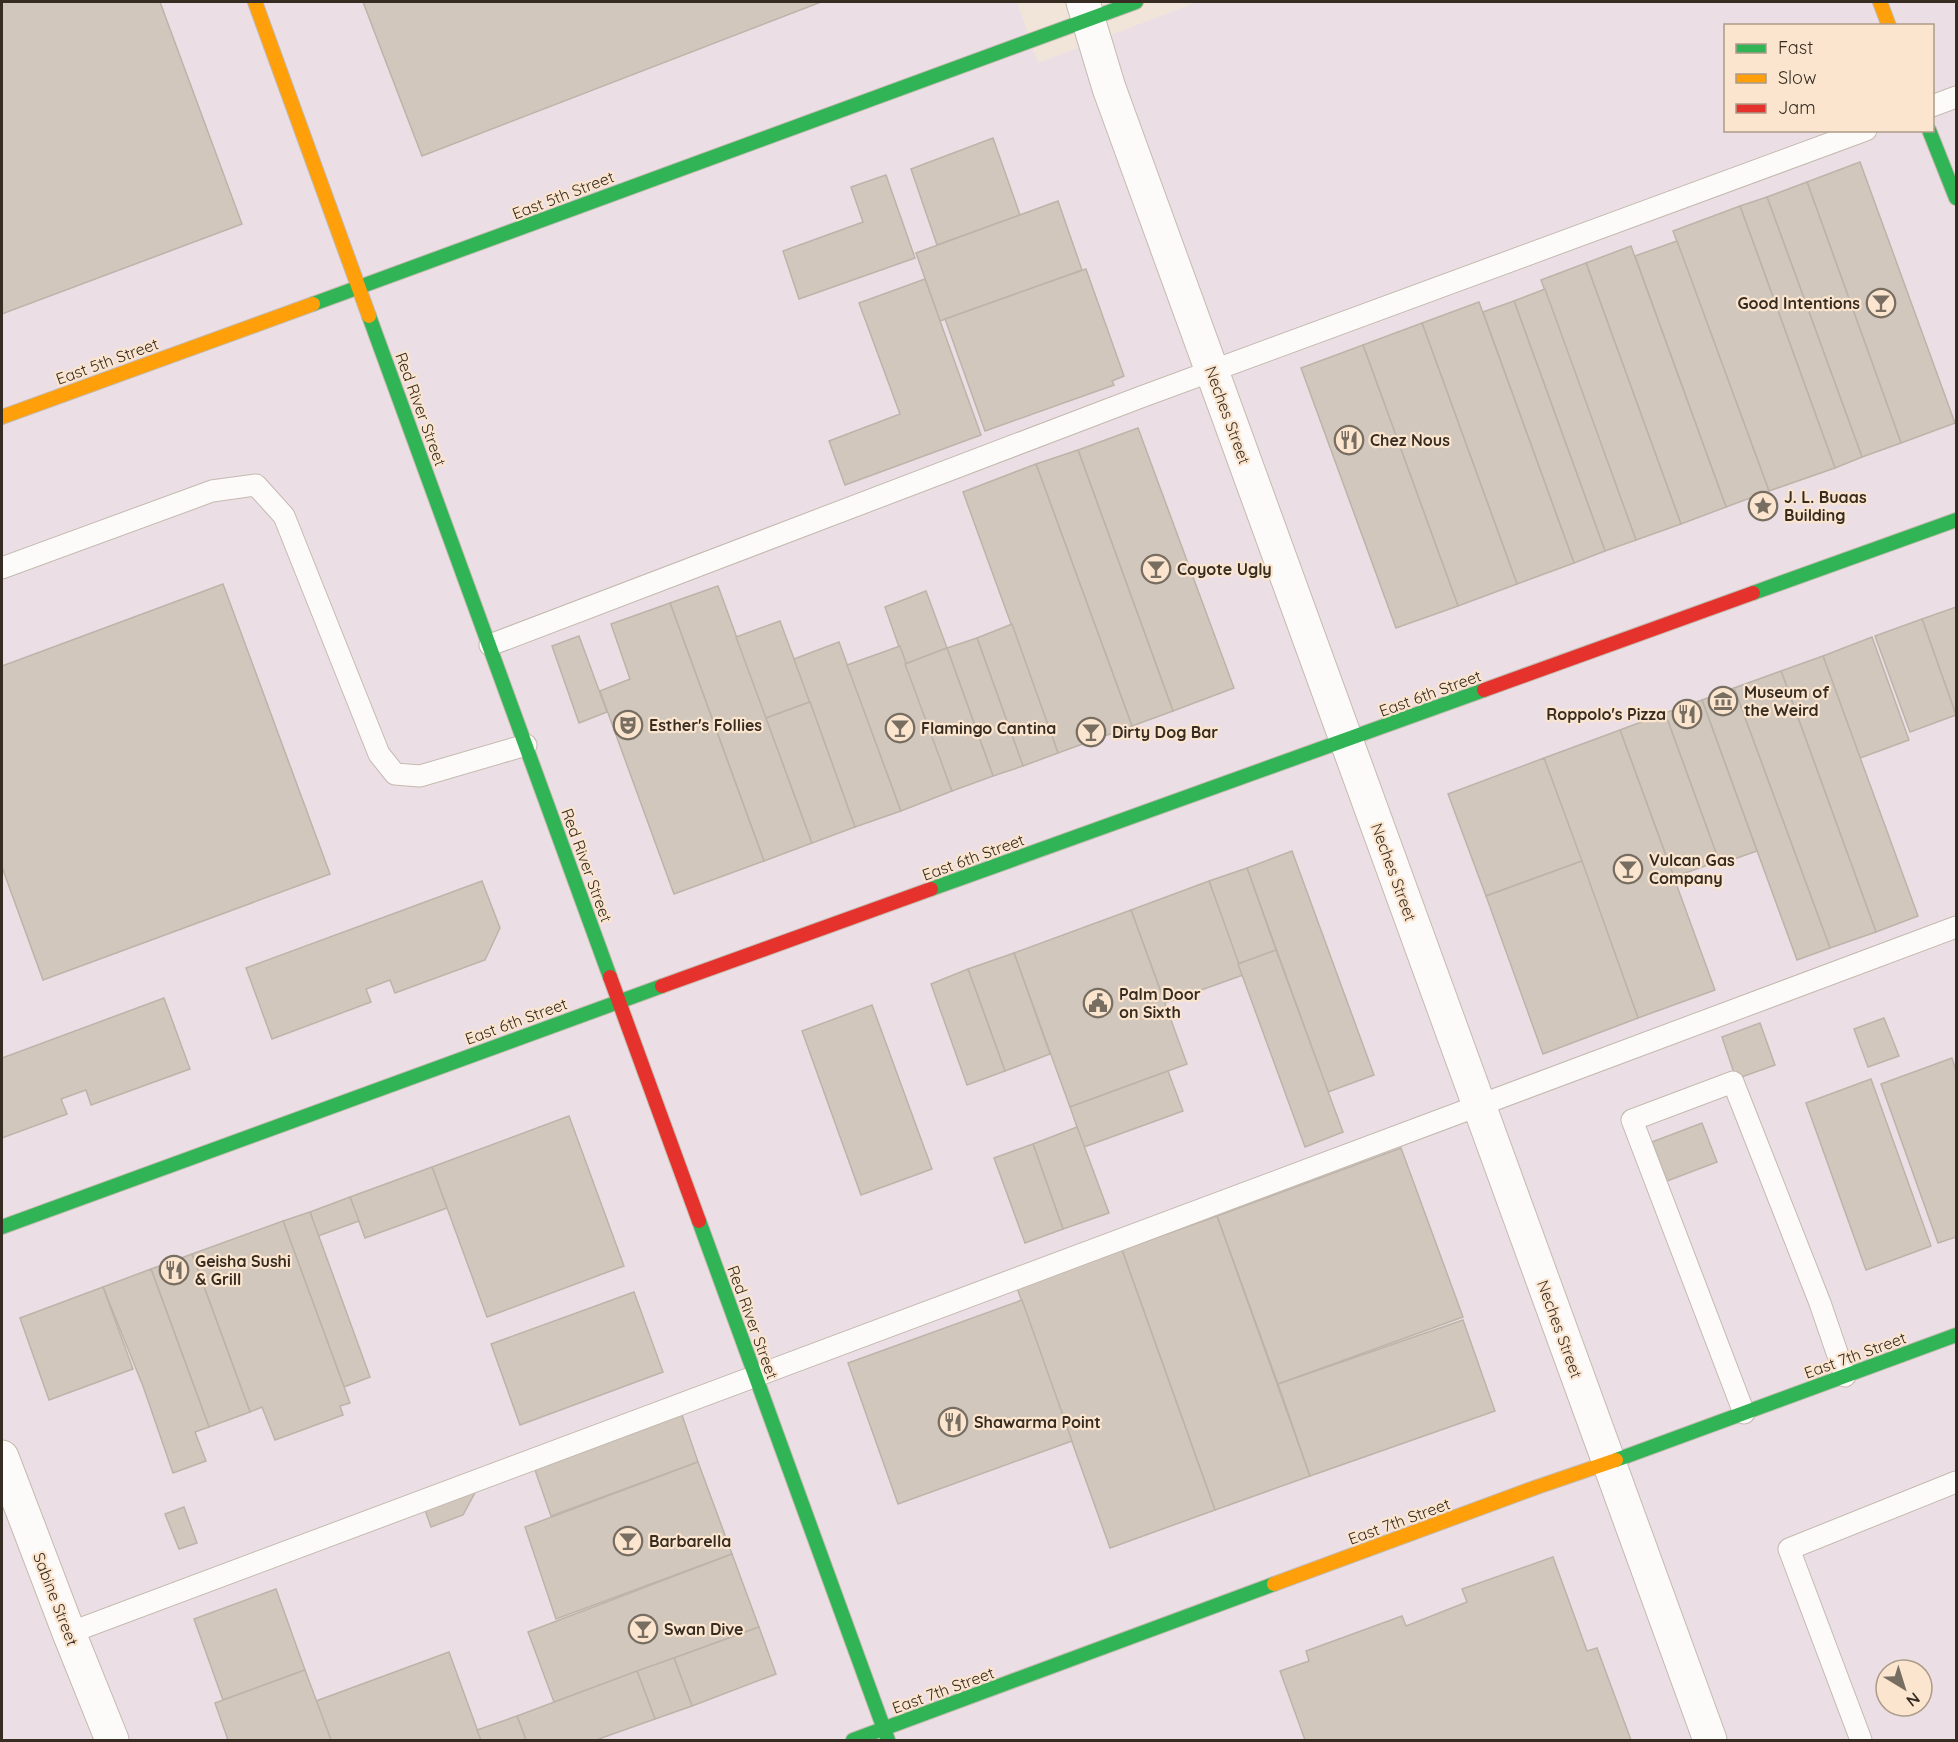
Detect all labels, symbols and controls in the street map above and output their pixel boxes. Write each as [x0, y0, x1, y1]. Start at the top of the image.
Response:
legend [1724, 24, 1934, 132]
text: Fast [1778, 36, 1813, 59]
text: Slow [1778, 66, 1816, 89]
text: Jam [1778, 96, 1816, 119]
street label: East 5th Street [509, 166, 617, 224]
bar icon: Good Intentions [1865, 287, 1897, 319]
place label: Good Intentions [1737, 293, 1860, 313]
street label: East 5th Street [53, 333, 161, 389]
street label: Red River Street [391, 349, 451, 469]
street label: Neches Street [1201, 363, 1255, 467]
restaurant icon: Chez Nous [1333, 424, 1365, 456]
place label: Chez Nous [1370, 430, 1450, 450]
place label: J. L. Buaas Building [1784, 487, 1867, 525]
place icon: J. L. Buaas Building [1747, 490, 1779, 522]
bar icon: Coyote Ugly [1140, 553, 1172, 585]
place label: Coyote Ugly [1177, 559, 1272, 579]
street label: East 6th Street [1376, 665, 1484, 721]
place label: Museum of the Weird [1744, 682, 1829, 720]
museum icon: Museum of the Weird [1707, 685, 1739, 717]
restaurant icon: Roppolo's Pizza [1671, 698, 1703, 730]
place label: Roppolo's Pizza [1546, 704, 1666, 724]
theatre icon: Esther's Follies [612, 709, 644, 741]
bar icon: Flamingo Cantina [884, 712, 916, 744]
place label: Esther's Follies [649, 715, 762, 735]
bar icon: Dirty Dog Bar [1075, 716, 1107, 748]
place label: Flamingo Cantina [921, 718, 1056, 738]
place label: Dirty Dog Bar [1112, 722, 1218, 742]
street label: Red River Street [557, 805, 617, 925]
street label: Neches Street [1367, 820, 1421, 924]
street label: East 6th Street [919, 829, 1027, 885]
place label: Vulcan Gas Company [1649, 850, 1735, 888]
bar icon: Vulcan Gas Company [1612, 853, 1644, 885]
place label: Palm Door on Sixth [1119, 984, 1201, 1022]
public building icon: Palm Door on Sixth [1082, 987, 1114, 1019]
street label: East 6th Street [462, 993, 570, 1049]
place label: Geisha Sushi & Grill [195, 1251, 291, 1289]
restaurant icon: Geisha Sushi & Grill [158, 1254, 190, 1286]
street label: Red River Street [723, 1262, 783, 1382]
street label: Neches Street [1533, 1277, 1587, 1381]
street label: East 7th Street [1801, 1327, 1909, 1383]
restaurant icon: Shawarma Point [937, 1406, 969, 1438]
place label: Shawarma Point [974, 1412, 1101, 1432]
street label: East 7th Street [1345, 1493, 1453, 1549]
bar icon: Barbarella [612, 1525, 644, 1557]
place label: Barbarella [649, 1531, 731, 1551]
street label: Sabine Street [29, 1550, 83, 1648]
bar icon: Swan Dive [627, 1613, 659, 1645]
place label: Swan Dive [664, 1619, 744, 1639]
north arrow [1874, 1658, 1934, 1718]
street label: East 7th Street [889, 1662, 997, 1718]
text: N [1902, 1688, 1924, 1711]

